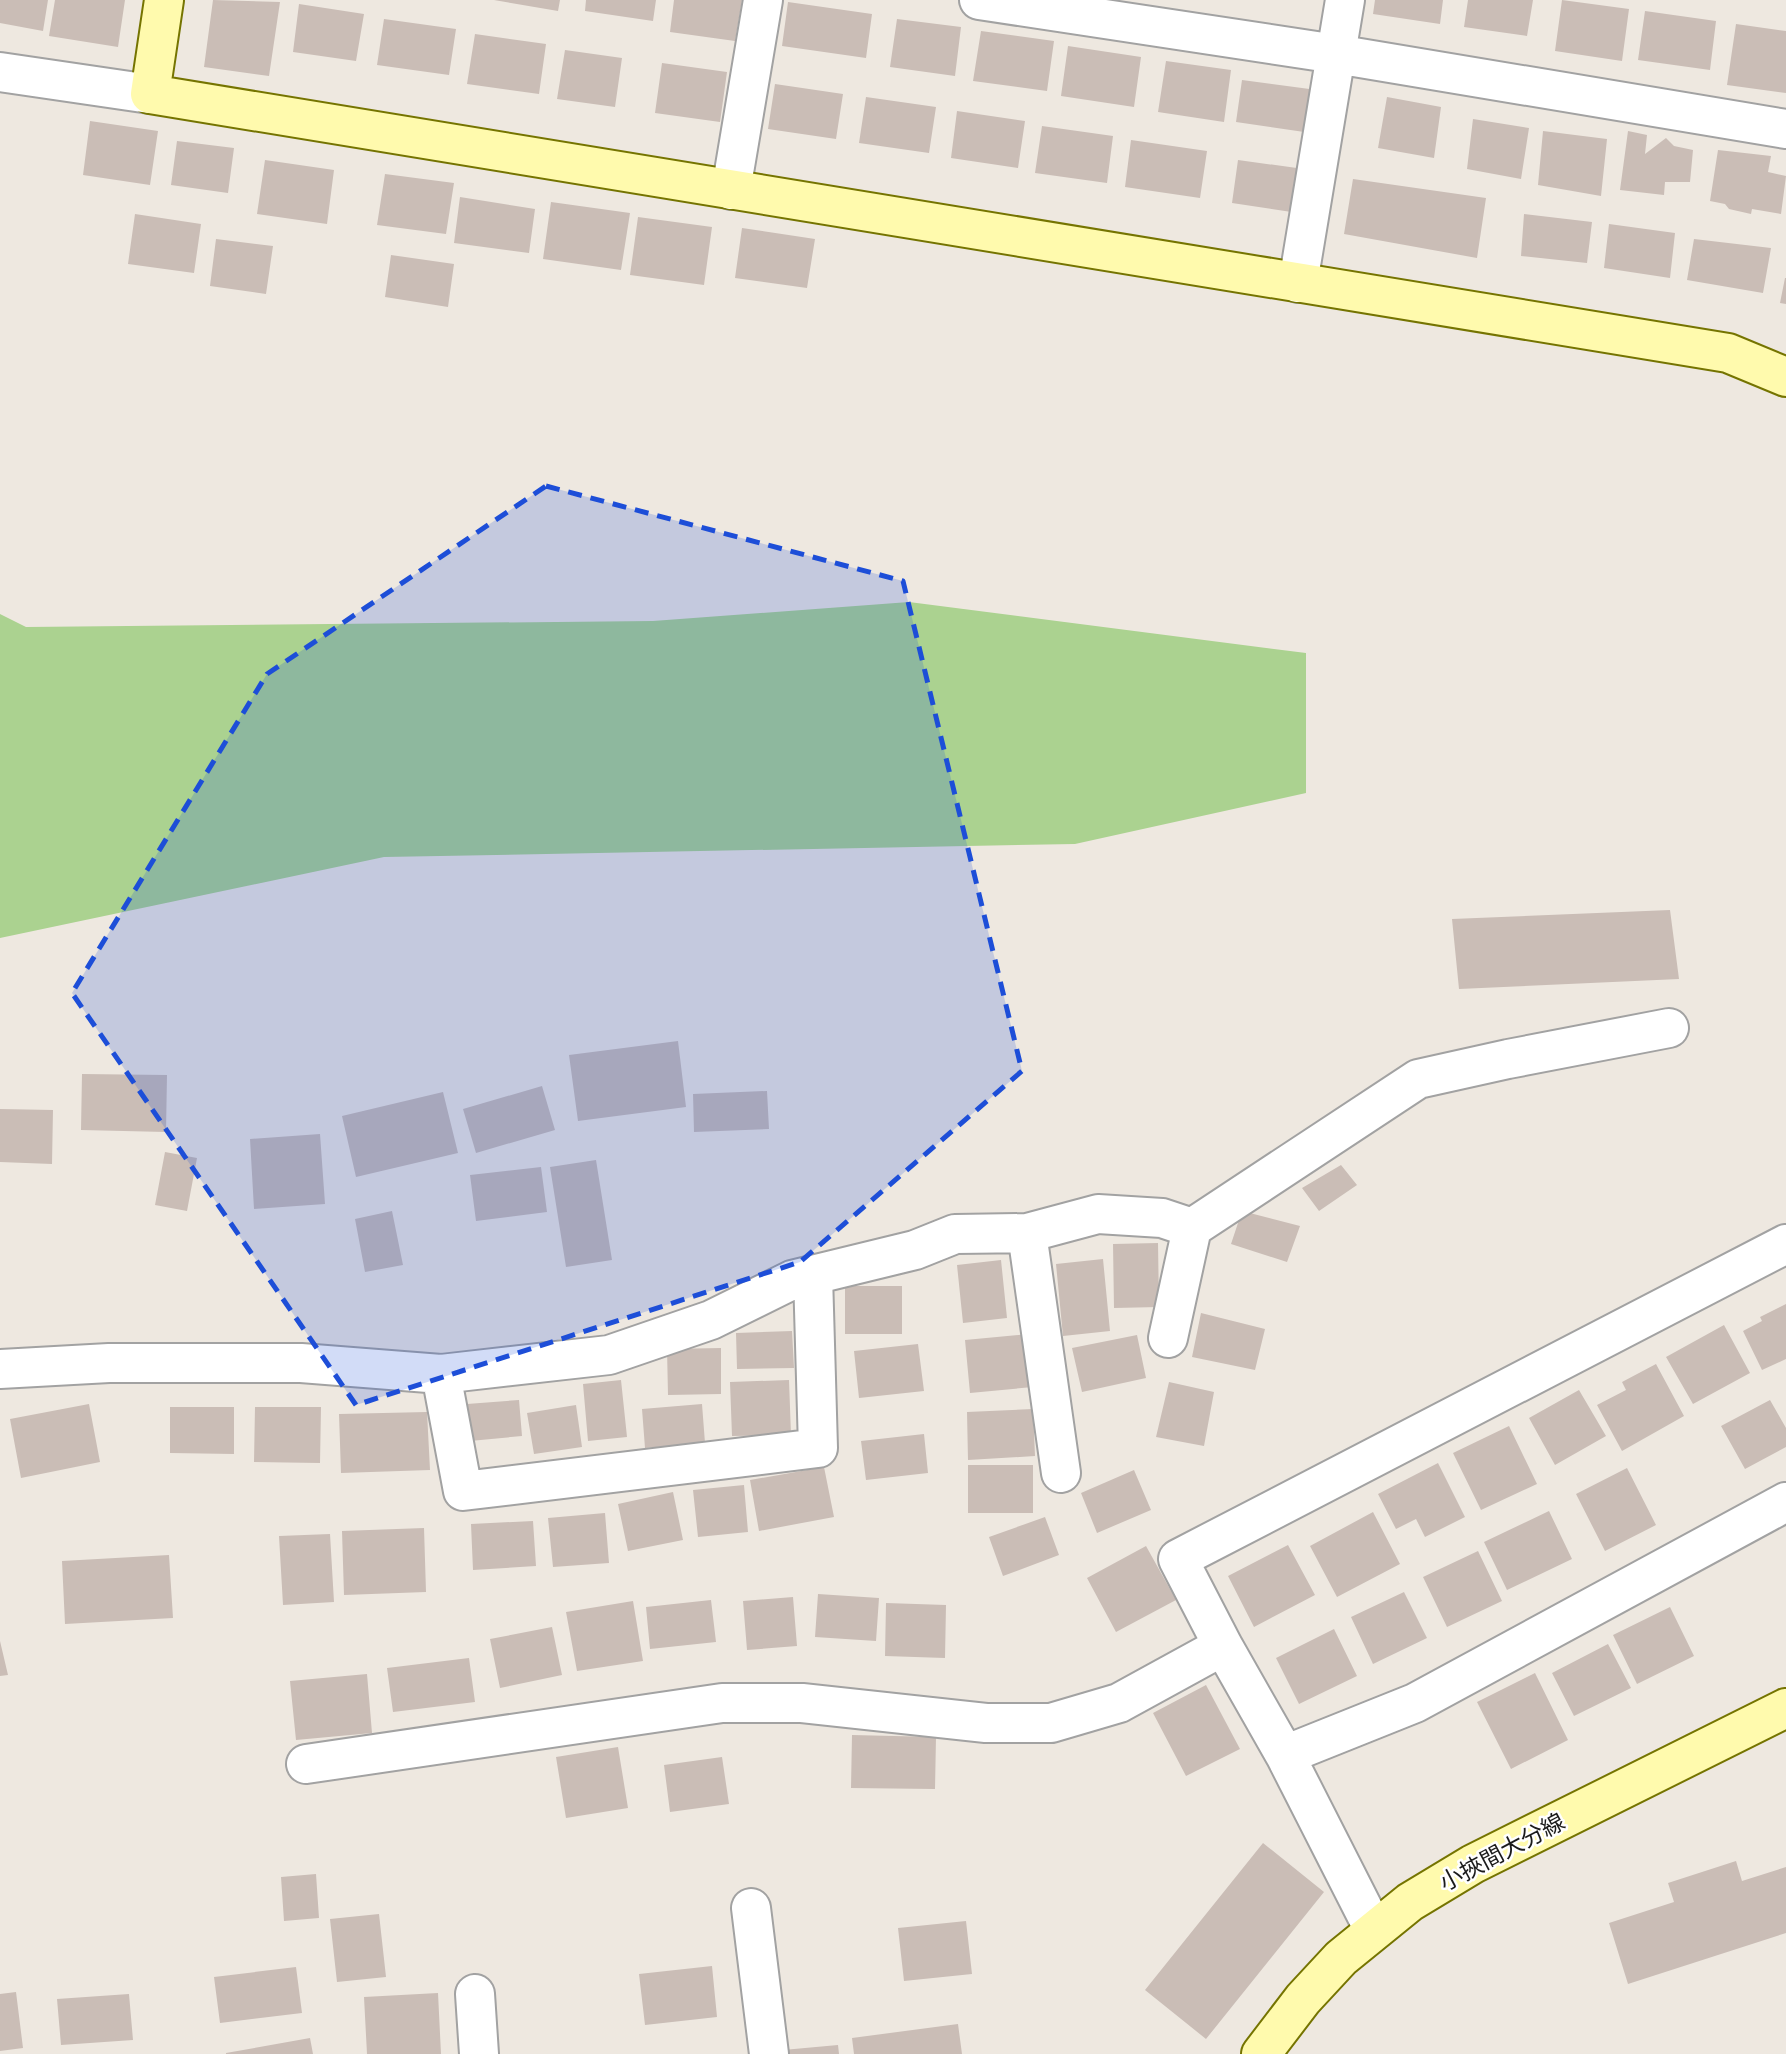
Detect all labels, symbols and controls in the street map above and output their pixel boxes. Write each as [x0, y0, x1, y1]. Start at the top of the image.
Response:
street label: 小挾間大分線 [1435, 1808, 1569, 1897]

